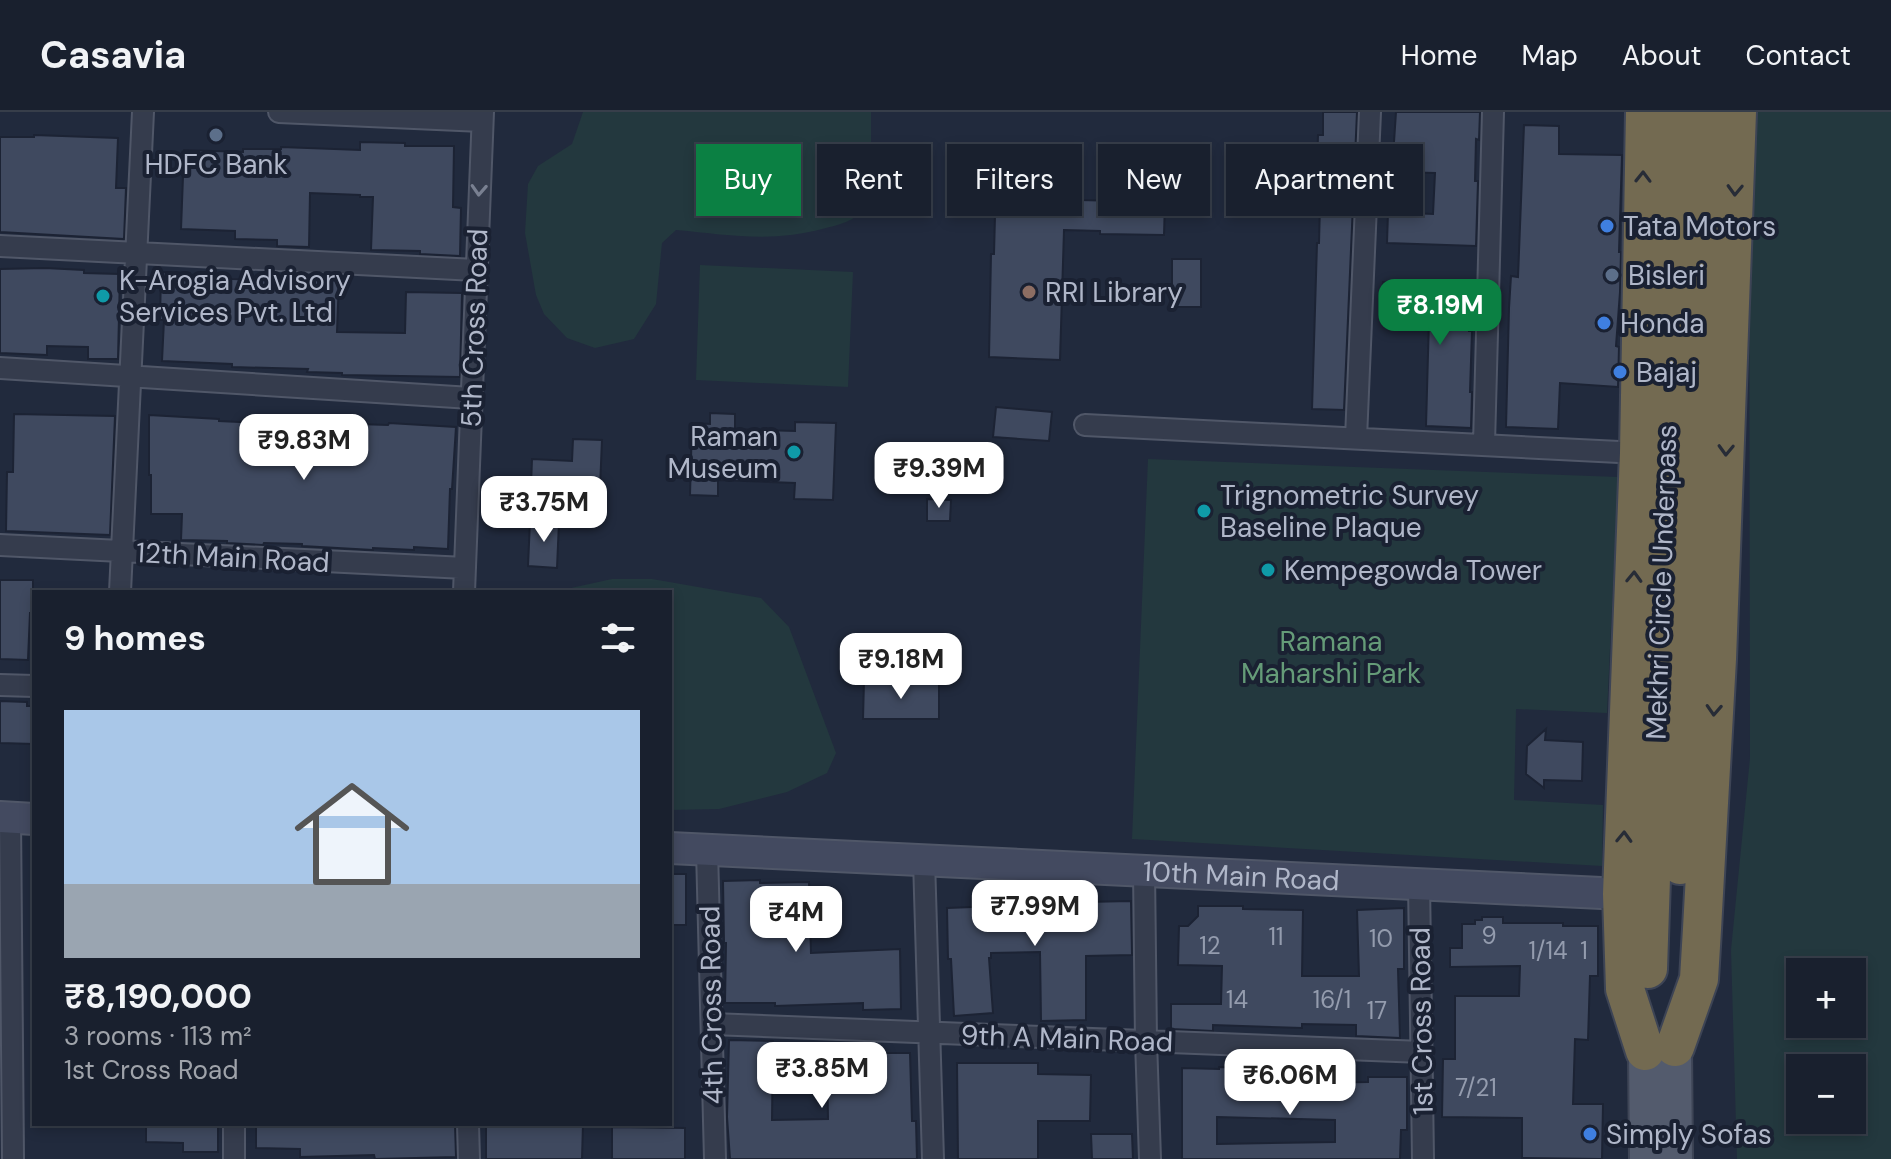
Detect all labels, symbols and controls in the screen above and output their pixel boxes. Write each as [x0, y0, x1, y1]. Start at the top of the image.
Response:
text: Casavia [40, 30, 186, 80]
text: Home [1401, 37, 1477, 74]
text: Map [1521, 37, 1578, 74]
text: About [1622, 37, 1701, 74]
text: Contact [1745, 37, 1851, 74]
marker: HDFC Bank [207, 126, 225, 144]
chip: Buy [696, 144, 801, 216]
chip: Rent [817, 144, 931, 216]
chip: Filters [947, 144, 1082, 216]
chip: New [1098, 144, 1210, 216]
chip: Apartment [1226, 144, 1423, 216]
place label: HDFC Bank [144, 146, 288, 183]
one-way arrow [1635, 170, 1652, 183]
one-way arrow [471, 184, 488, 197]
one-way arrow [1726, 184, 1744, 197]
place label: Tata Motors [1623, 208, 1776, 245]
marker: Tata Motors [1598, 217, 1616, 235]
street label: 5th Cross Road [453, 228, 496, 428]
place label: Bisleri [1628, 257, 1705, 294]
place label: K-Arogia Advisory Services Pvt. Ltd [119, 262, 351, 331]
marker: Bisleri [1603, 266, 1621, 284]
place label: RRI Library [1045, 274, 1183, 311]
pin: ₹8.19M [1375, 279, 1505, 347]
marker: RRI Library [1020, 283, 1038, 301]
marker: K-Arogia Advisory Services Pvt. Ltd [94, 287, 112, 305]
text: ₹8.19M [1396, 288, 1484, 322]
place label: Honda [1620, 305, 1705, 342]
marker: Honda [1595, 314, 1613, 332]
place label: Bajaj [1636, 354, 1697, 391]
marker: Bajaj [1611, 363, 1629, 381]
pin: ₹9.83M [239, 414, 369, 482]
place label: Raman Museum [667, 418, 778, 487]
text: ₹9.83M [257, 423, 351, 457]
street label: Mekhri Circle Underpass [1638, 424, 1685, 740]
pin: ₹9.39M [874, 442, 1004, 510]
marker: Raman Museum [785, 443, 803, 461]
one-way arrow [1718, 444, 1735, 457]
text: ₹9.39M [893, 451, 985, 485]
pin: ₹3.75M [479, 476, 609, 544]
place label: Trignometric Survey Baseline Plaque [1220, 477, 1479, 546]
text: ₹3.75M [499, 485, 589, 519]
marker: Trignometric Survey Baseline Plaque [1195, 502, 1213, 520]
street label: 12th Main Road [135, 534, 331, 581]
place label: Kempegowda Tower [1284, 552, 1542, 589]
marker: Kempegowda Tower [1259, 561, 1277, 579]
one-way arrow [1626, 570, 1643, 583]
text: 9 homes [64, 616, 206, 661]
icon: filters [596, 616, 640, 660]
park label: Ramana Maharshi Park [1241, 623, 1421, 692]
pin: ₹9.18M [836, 633, 966, 701]
text: ₹9.18M [858, 642, 944, 676]
one-way arrow [1706, 704, 1723, 717]
icon: home [280, 762, 424, 906]
one-way arrow [1616, 830, 1633, 843]
street label: 10th Main Road [1142, 853, 1340, 899]
pin: ₹7.99M [970, 880, 1100, 948]
pin: ₹4M [757, 886, 835, 954]
text: ₹7.99M [990, 889, 1080, 923]
text: ₹4M [768, 895, 824, 929]
street label: 4th Cross Road [691, 905, 732, 1105]
house number: 9 [1481, 920, 1497, 951]
house number: 11 [1269, 921, 1283, 952]
house number: 10 [1369, 923, 1393, 954]
street label: 1st Cross Road [1401, 927, 1442, 1115]
house number: 12 [1199, 930, 1221, 961]
house number: 1/14 [1529, 935, 1567, 966]
house number: 1 [1580, 935, 1588, 966]
map controls [1786, 958, 1866, 1134]
button: + [1786, 958, 1866, 1038]
text: ₹8,190,000 [64, 974, 252, 1019]
house number: 14 [1226, 984, 1248, 1015]
house number: 16/1 [1313, 984, 1351, 1015]
house number: 17 [1367, 995, 1387, 1026]
street label: 9th A Main Road [960, 1016, 1174, 1061]
text: 3 rooms · 113 m² [64, 1019, 252, 1053]
pin: ₹3.85M [757, 1042, 887, 1110]
pin: ₹6.06M [1225, 1049, 1355, 1117]
text: ₹3.85M [775, 1051, 869, 1085]
text: 1st Cross Road [64, 1053, 238, 1087]
button: − [1786, 1054, 1866, 1134]
text: ₹6.06M [1243, 1058, 1337, 1092]
house number: 7/21 [1455, 1072, 1497, 1103]
place label: Simply Sofas [1606, 1116, 1772, 1153]
marker: Simply Sofas [1581, 1125, 1599, 1143]

